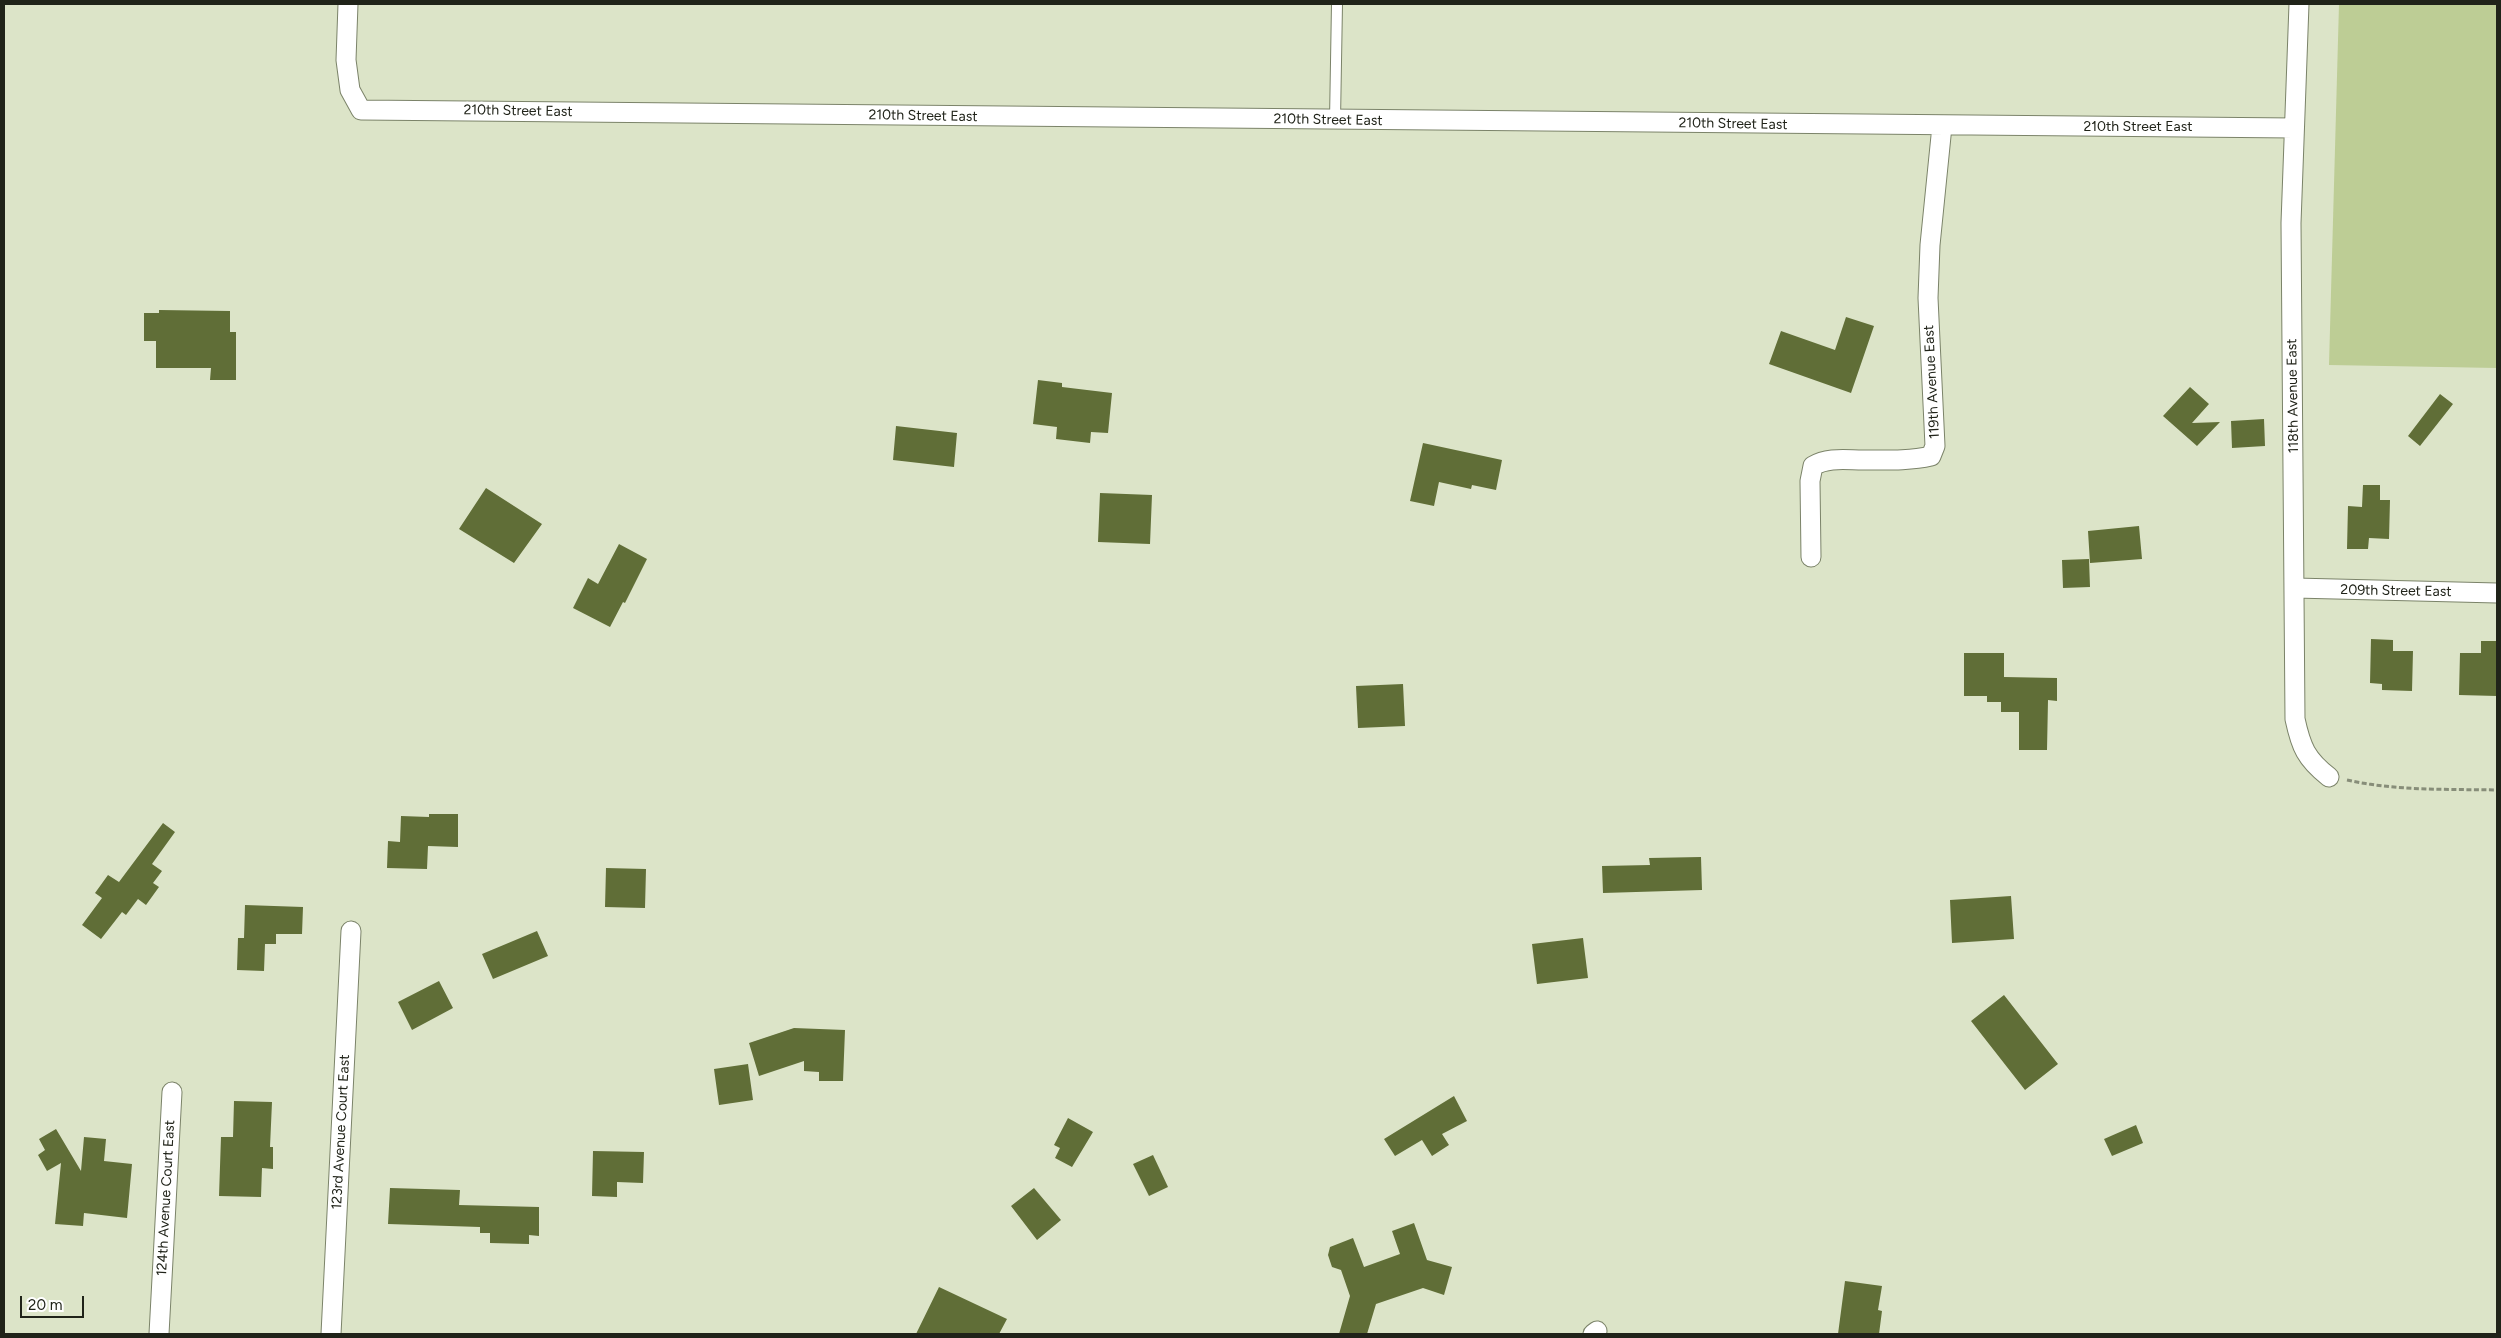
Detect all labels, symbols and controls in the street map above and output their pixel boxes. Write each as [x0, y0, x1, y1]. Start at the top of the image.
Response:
street label: 210th Street East [463, 102, 573, 120]
street label: 210th Street East [868, 107, 978, 125]
street label: 210th Street East [1273, 111, 1383, 129]
street label: 210th Street East [1678, 115, 1788, 133]
street label: 210th Street East [2083, 119, 2193, 135]
street label: 119th Avenue East [1921, 325, 1943, 439]
street label: 118th Avenue East [2284, 338, 2302, 454]
street label: 209th Street East [2340, 582, 2452, 600]
street label: 123rd Avenue Court East [329, 1054, 353, 1210]
street label: 124th Avenue Court East [154, 1119, 178, 1277]
scale bar [22, 1286, 86, 1318]
text: 20 m [28, 1296, 62, 1314]

